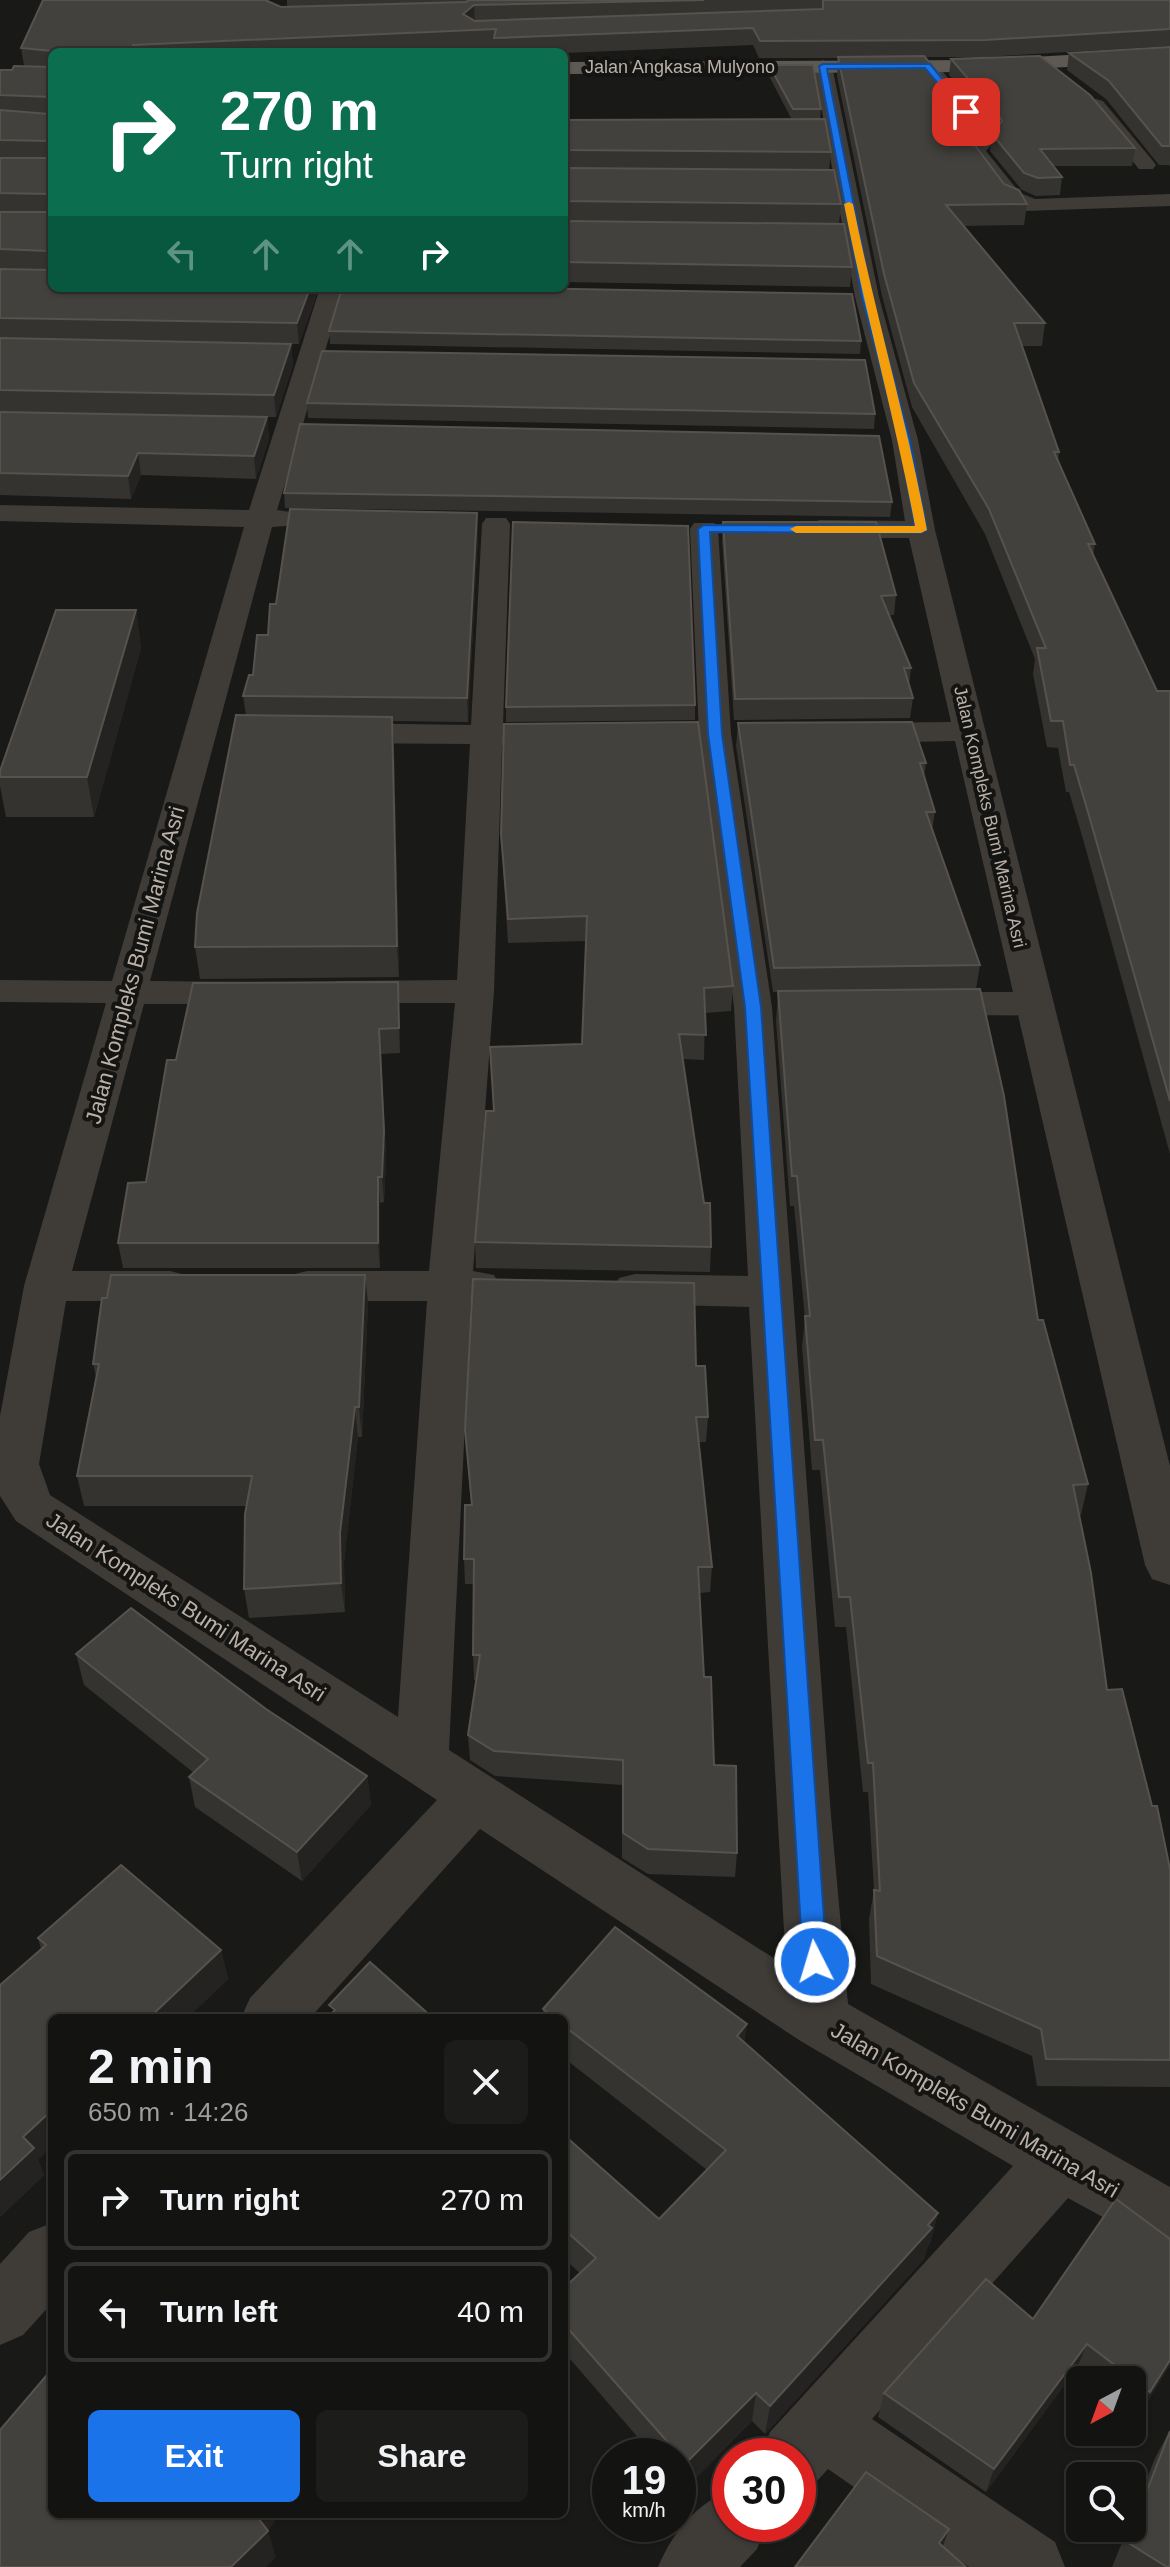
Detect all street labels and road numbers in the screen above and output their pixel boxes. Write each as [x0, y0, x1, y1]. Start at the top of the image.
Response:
street label: Jalan Angkasa Mulyono [585, 57, 775, 77]
street label: Jalan Kompleks Bumi Marina Asri [950, 684, 1030, 950]
street label: Jalan Kompleks Bumi Marina Asri [81, 804, 189, 1126]
street label: Jalan Kompleks Bumi Marina Asri [42, 1507, 330, 1707]
street label: Jalan Kompleks Bumi Marina Asri [827, 2017, 1123, 2203]

